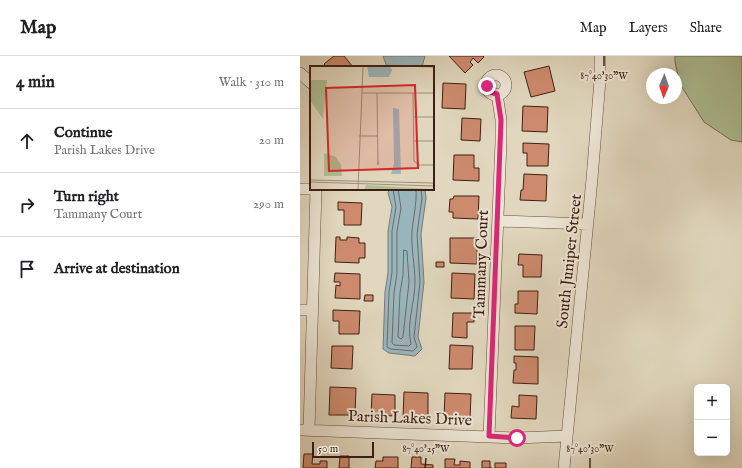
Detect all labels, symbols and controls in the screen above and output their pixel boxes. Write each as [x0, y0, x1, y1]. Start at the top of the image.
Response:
text: Map [20, 16, 56, 40]
text: Map [580, 19, 607, 37]
text: Layers [629, 19, 668, 37]
text: Share [690, 19, 722, 37]
inset map [310, 66, 434, 190]
north arrow [646, 68, 682, 104]
text: 87°40'30"W [580, 70, 628, 83]
text: 4 min [16, 72, 55, 93]
text: Walk · 310 m [219, 74, 284, 91]
route end [478, 77, 496, 95]
text: Continue [54, 123, 112, 142]
icon: ahead [16, 130, 38, 152]
text: 20 m [259, 132, 284, 149]
text: Parish Lakes Drive [54, 142, 155, 159]
text: Turn right [54, 187, 119, 206]
street label: South Juniper Street [553, 193, 587, 329]
icon: right [16, 194, 38, 216]
text: 290 m [253, 196, 284, 213]
text: Tammany Court [54, 206, 142, 223]
street label: Tammany Court [470, 209, 494, 319]
icon: arrive [16, 258, 38, 280]
text: Arrive at destination [54, 259, 180, 278]
map controls [694, 384, 730, 456]
button: + [694, 384, 730, 420]
street label: Parish Lakes Drive [347, 407, 472, 431]
button: − [694, 420, 730, 456]
route start [508, 429, 526, 447]
scale bar [312, 440, 374, 459]
text: 50 m [318, 442, 338, 456]
text: 87°40'25"W [402, 443, 450, 456]
text: 87°40'30"W [566, 443, 614, 456]

